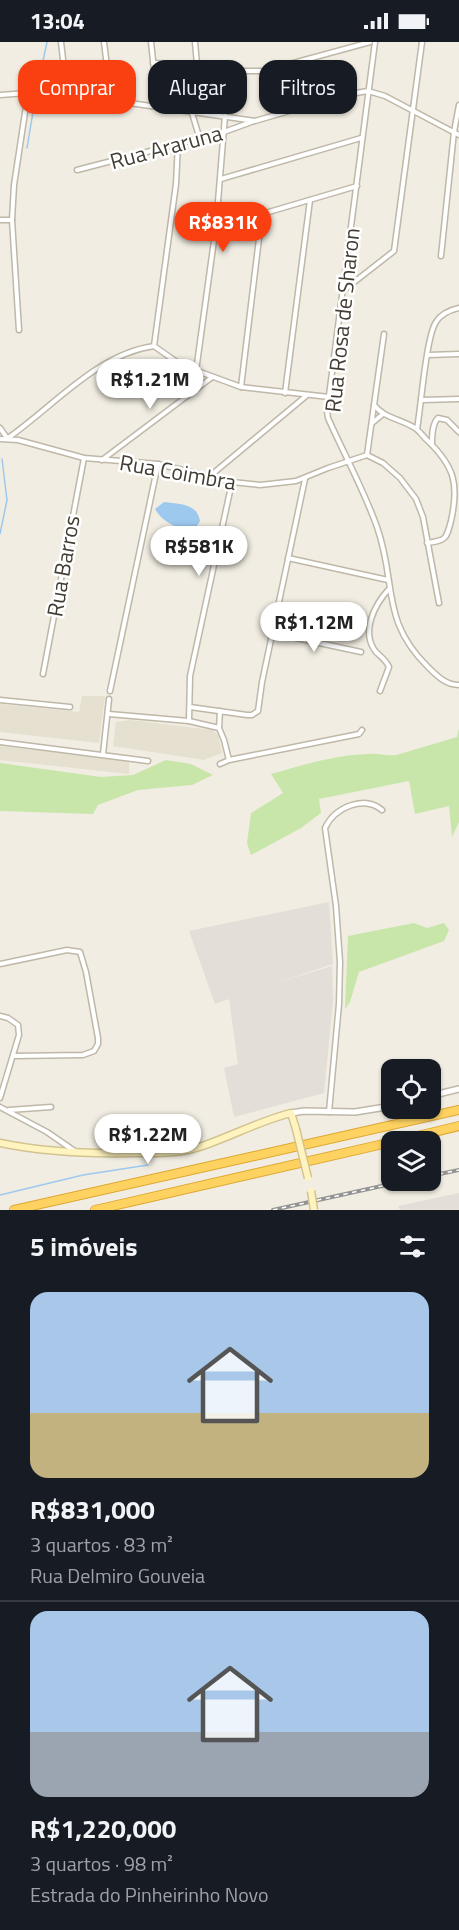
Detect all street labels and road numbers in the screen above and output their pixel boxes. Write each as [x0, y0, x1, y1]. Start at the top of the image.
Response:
street label: Rua Araruna [106, 116, 226, 178]
street label: Rua Rosa de Sharon [315, 226, 369, 414]
street label: Rua Coimbra [117, 445, 239, 499]
street label: Rua Barros [37, 513, 89, 619]

